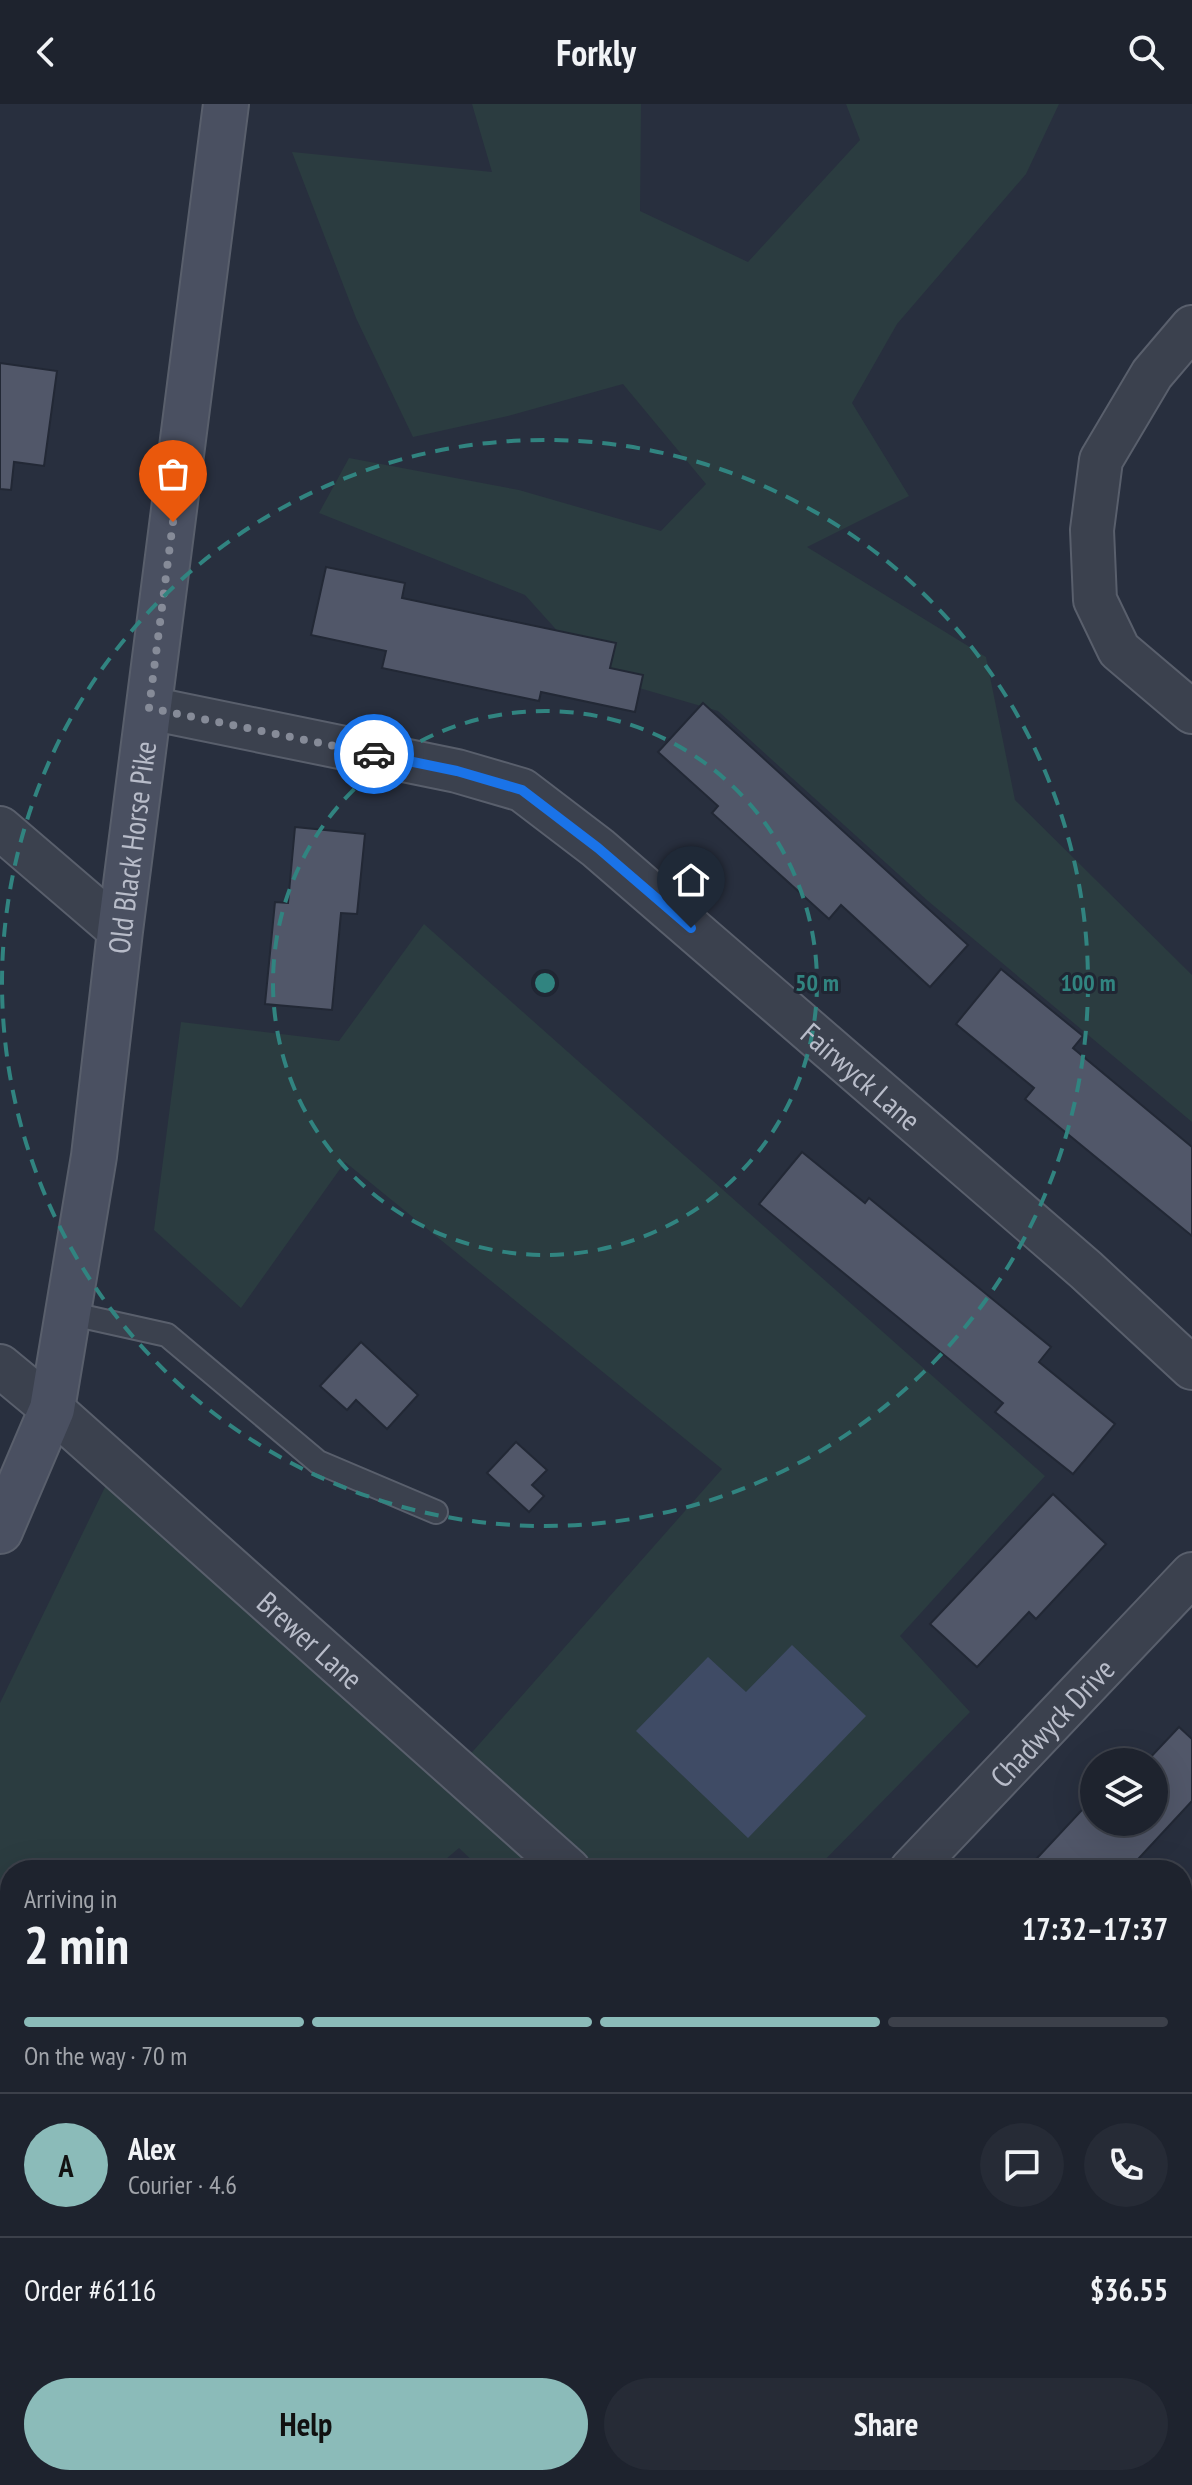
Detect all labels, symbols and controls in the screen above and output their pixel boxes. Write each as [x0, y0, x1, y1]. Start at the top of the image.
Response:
text: Forkly [556, 29, 636, 76]
icon: back [24, 30, 68, 74]
icon: search [1124, 30, 1168, 74]
pin [139, 440, 207, 522]
icon: bag [151, 452, 195, 496]
courier [334, 714, 414, 794]
icon: car [352, 732, 396, 776]
street label: Old Black Horse Pike [98, 739, 164, 956]
pin [657, 846, 725, 928]
icon: home [669, 858, 713, 902]
text: 50 m [795, 967, 839, 998]
text: 100 m [1060, 967, 1116, 998]
centre of rings [531, 969, 559, 997]
street label: Fairwyck Lane [793, 1013, 929, 1138]
street label: Brewer Lane [250, 1582, 372, 1697]
street label: Chadwyck Drive [981, 1649, 1122, 1795]
map controls [1080, 1748, 1168, 1836]
button: layers [1080, 1748, 1168, 1836]
text: Arriving in [24, 1882, 117, 1915]
text: 17:32–17:37 [1022, 1909, 1168, 1948]
text: 2 min [24, 1911, 129, 1978]
text: On the way · 70 m [24, 2039, 187, 2072]
button: chat [980, 2123, 1064, 2207]
button: phone [1084, 2123, 1168, 2207]
text: Alex [128, 2129, 176, 2168]
text: A [58, 2146, 74, 2185]
text: Courier · 4.6 [128, 2168, 237, 2201]
text: Order #6116 [24, 2270, 156, 2309]
text: $36.55 [1090, 2270, 1168, 2309]
button: Help [24, 2378, 588, 2470]
button: Share [604, 2378, 1168, 2470]

